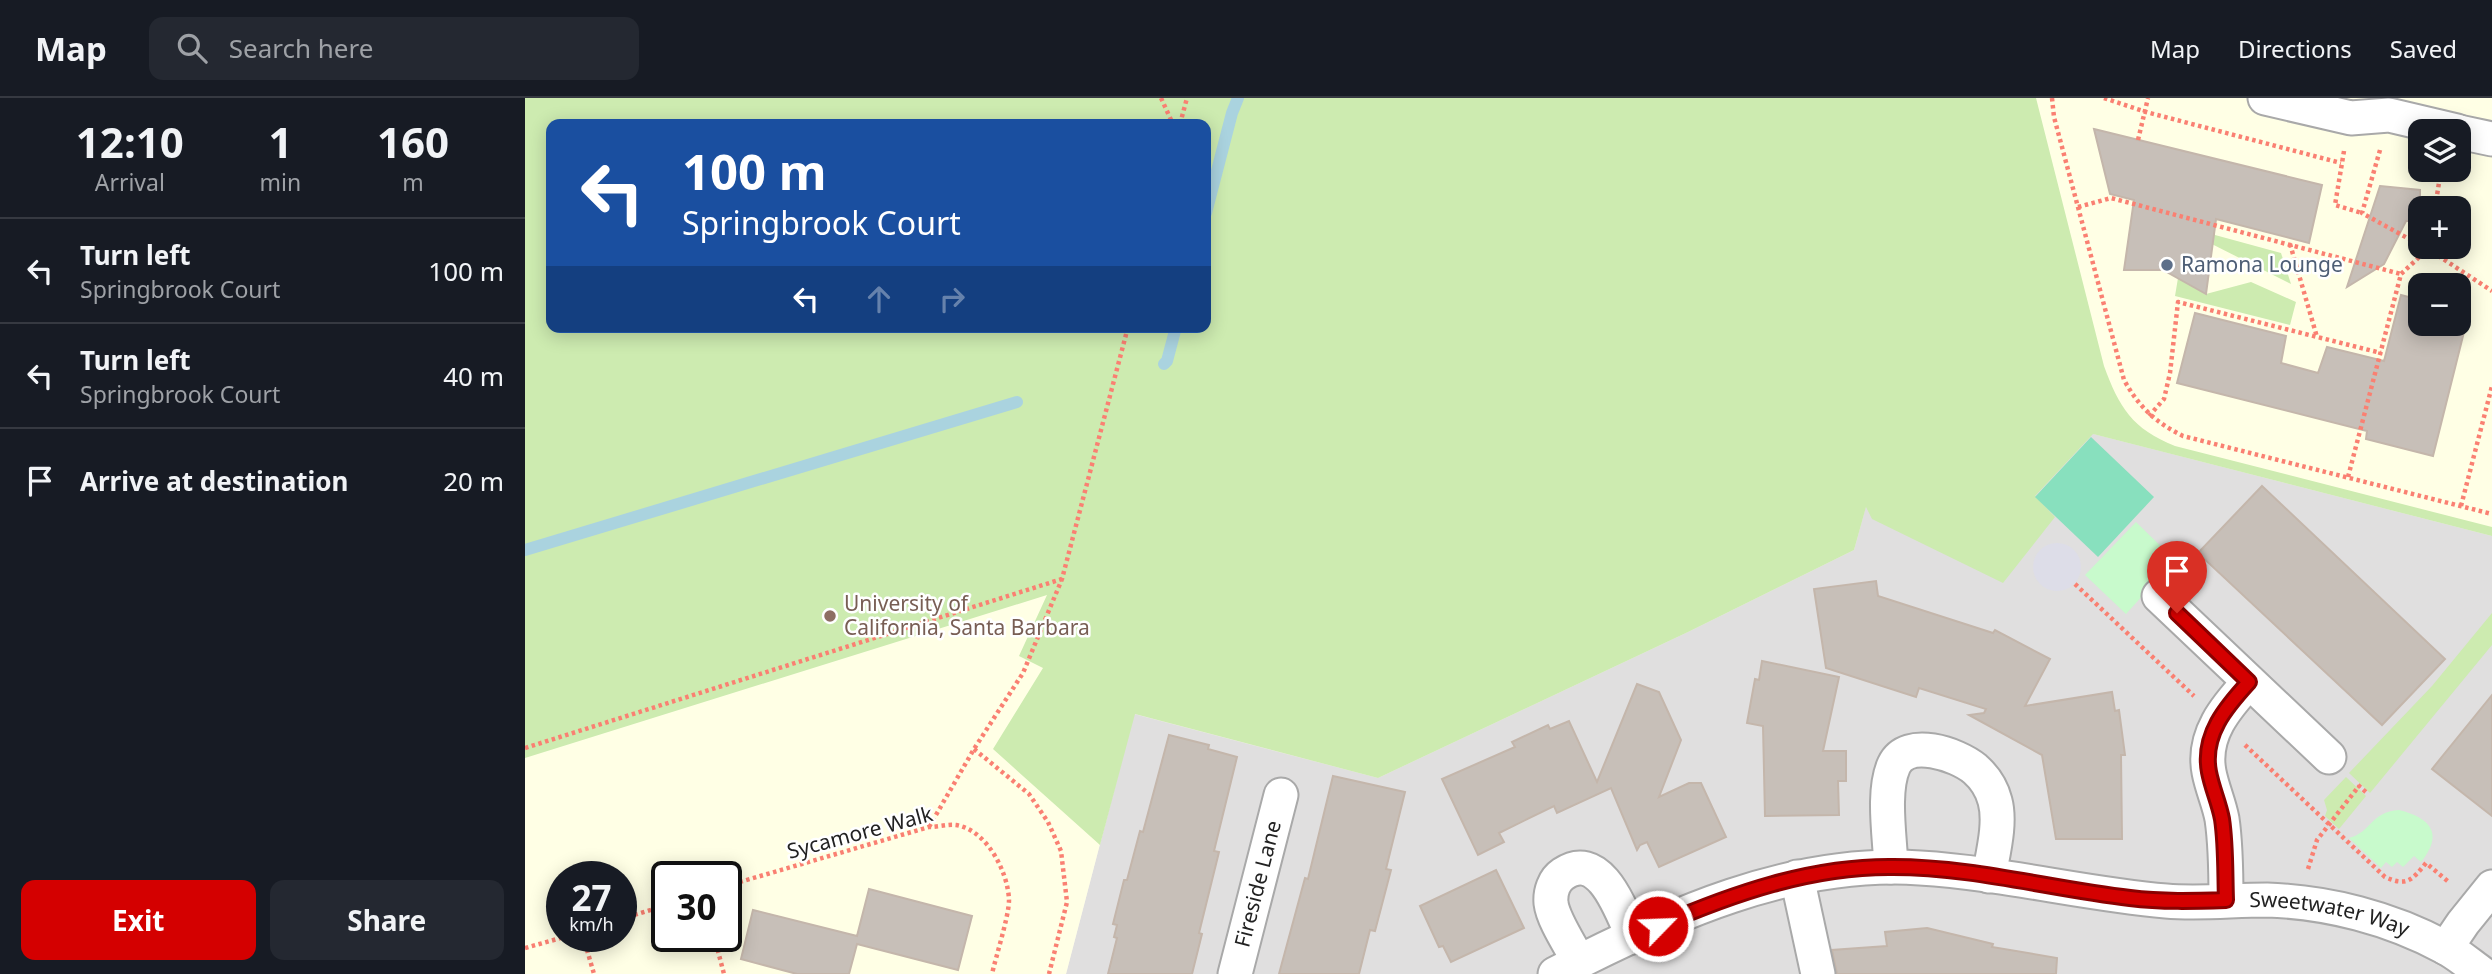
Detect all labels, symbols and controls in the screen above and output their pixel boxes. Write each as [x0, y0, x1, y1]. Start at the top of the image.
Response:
search box [149, 17, 639, 80]
text: Map [35, 26, 107, 71]
icon: search [173, 29, 211, 67]
text: Search here [229, 30, 373, 66]
text: Map [2150, 32, 2200, 65]
text: Directions [2238, 32, 2352, 65]
text: Saved [2390, 32, 2457, 65]
text: 12:10 [76, 113, 184, 170]
text: 1 [268, 113, 292, 170]
text: 160 [377, 113, 449, 170]
map controls [2408, 119, 2471, 336]
button: layers [2408, 119, 2471, 182]
text: 100 m [682, 138, 827, 204]
icon: left [567, 147, 658, 238]
text: Arrival [95, 166, 165, 198]
text: min [260, 166, 301, 198]
text: m [402, 166, 424, 198]
button: + [2408, 196, 2471, 259]
text: Springbrook Court [682, 201, 961, 244]
text: Turn left [80, 237, 191, 273]
place label: Ramona Lounge [2181, 250, 2343, 278]
icon: left [21, 252, 59, 290]
text: 100 m [428, 253, 504, 289]
marker: Ramona Lounge [2159, 257, 2175, 273]
text: Springbrook Court [80, 273, 280, 305]
button: − [2408, 273, 2471, 336]
icon: left [787, 280, 825, 318]
icon: ahead [860, 280, 898, 318]
icon: right [933, 280, 971, 318]
text: Turn left [80, 342, 191, 378]
icon: left [21, 357, 59, 395]
text: 40 m [443, 358, 504, 394]
text: Springbrook Court [80, 378, 280, 410]
icon: arrive [21, 462, 59, 500]
text: Arrive at destination [80, 463, 349, 499]
text: 20 m [443, 463, 504, 499]
pin [2147, 541, 2207, 613]
icon: arrive [2158, 552, 2196, 590]
place label: University of California, Santa Barbara [844, 589, 1090, 641]
marker: University of California, Santa Barbara [822, 608, 838, 624]
street label: Sycamore Walk [784, 799, 936, 865]
street label: Fireside Lane [1227, 817, 1287, 950]
speed limit sign: 30 [651, 861, 742, 952]
text: 27 [571, 874, 612, 921]
button: Exit [21, 880, 256, 960]
button: Share [270, 880, 504, 960]
street label: Sweetwater Way [2249, 885, 2414, 942]
position arrow [1621, 889, 1695, 963]
text: km/h [569, 912, 614, 936]

